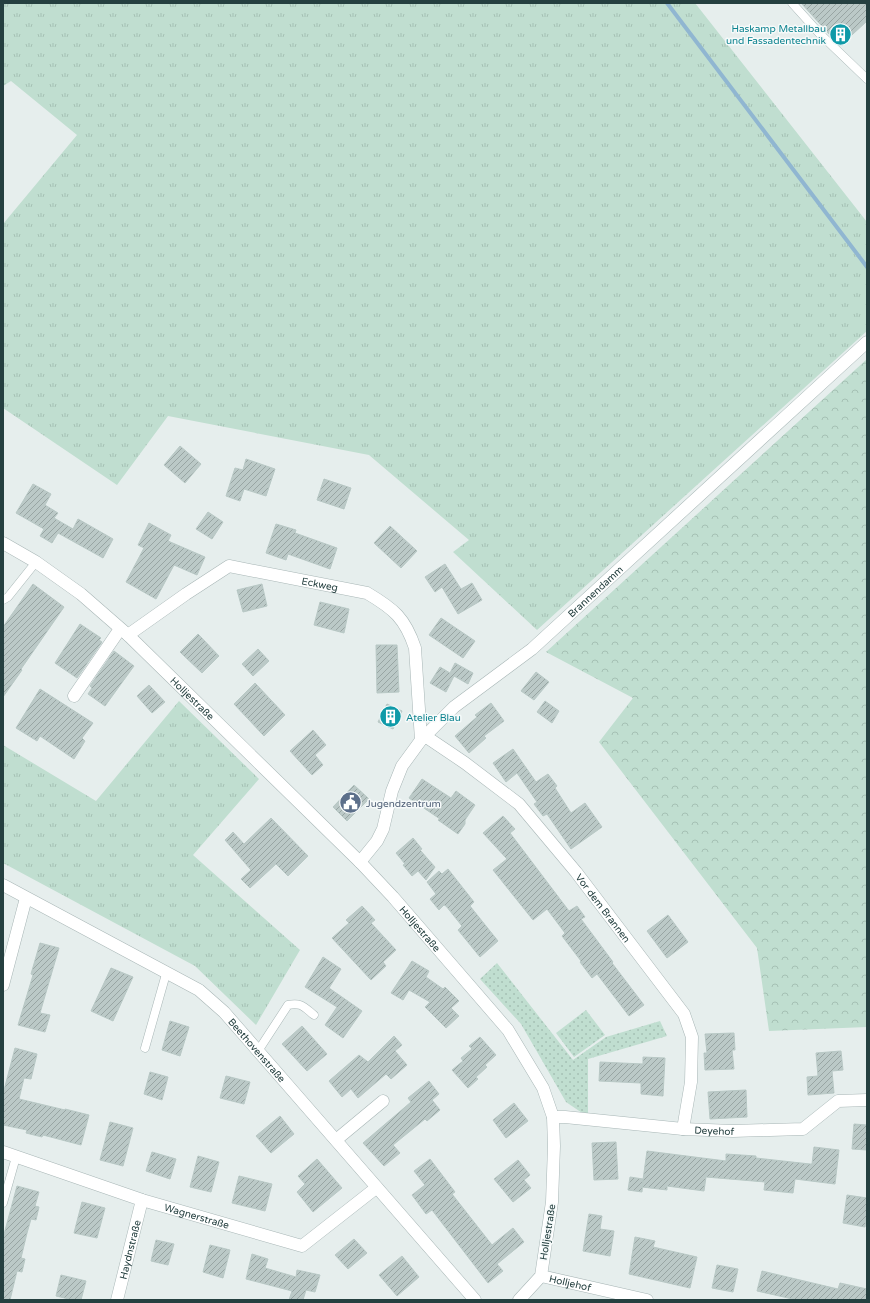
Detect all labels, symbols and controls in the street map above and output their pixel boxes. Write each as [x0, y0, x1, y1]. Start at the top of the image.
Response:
building icon: Haskamp Metallbau und Fassadentechnik [828, 21, 854, 47]
place label: Haskamp Metallbau und Fassadentechnik [726, 23, 827, 47]
street label: Brannendamm [566, 564, 626, 620]
street label: Eckweg [300, 575, 339, 594]
street label: Holljestraße [167, 675, 217, 723]
building icon: Atelier Blau [377, 704, 403, 730]
place label: Atelier Blau [406, 712, 461, 724]
public building icon: Jugendzentrum [338, 790, 364, 816]
place label: Jugendzentrum [366, 798, 441, 810]
street label: Vor dem Brannen [573, 872, 632, 945]
street label: Holljestraße [396, 904, 443, 955]
street label: Beethovenstraße [225, 1016, 288, 1085]
street label: Deyehof [694, 1124, 735, 1138]
street label: Wagnerstraße [163, 1202, 231, 1232]
street label: Holljestraße [538, 1203, 558, 1261]
street label: Haydnstraße [117, 1219, 144, 1281]
street label: Holljehof [548, 1273, 592, 1294]

